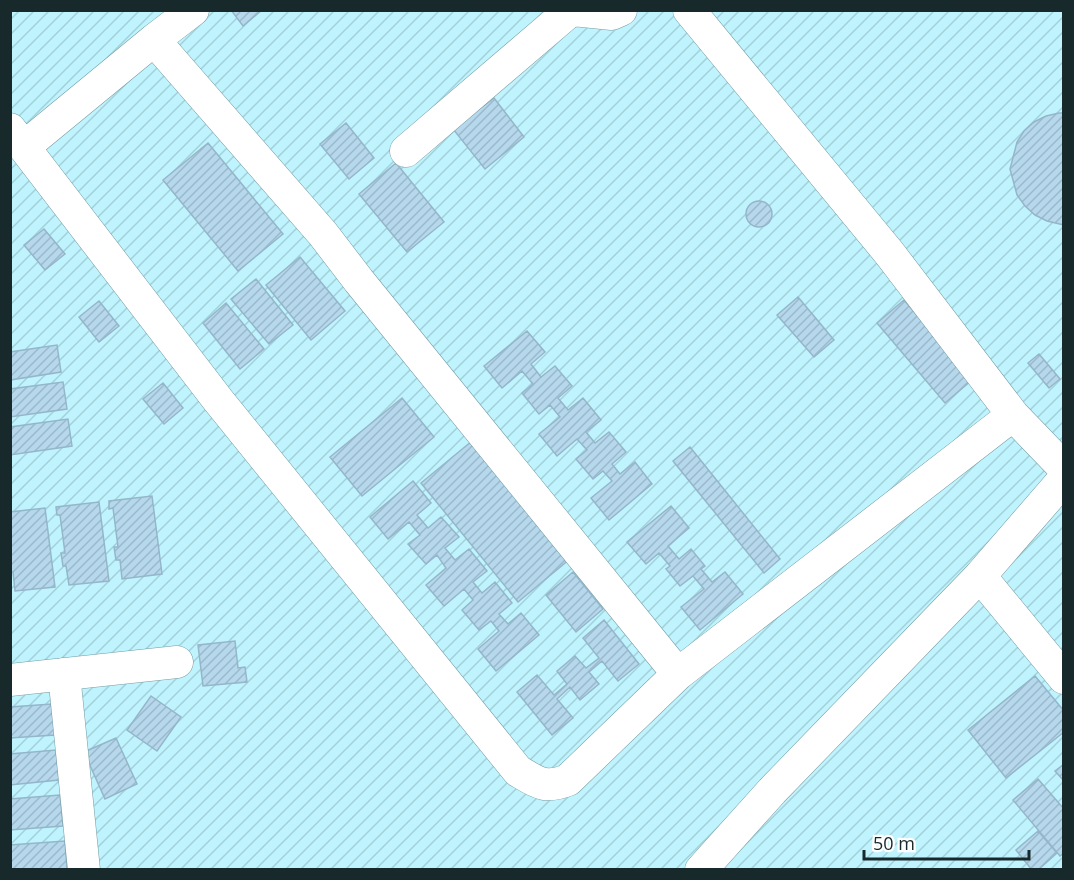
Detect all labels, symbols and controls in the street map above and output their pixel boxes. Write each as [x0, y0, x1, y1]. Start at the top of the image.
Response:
scale bar [864, 823, 1029, 861]
text: 50 m [873, 831, 915, 855]

